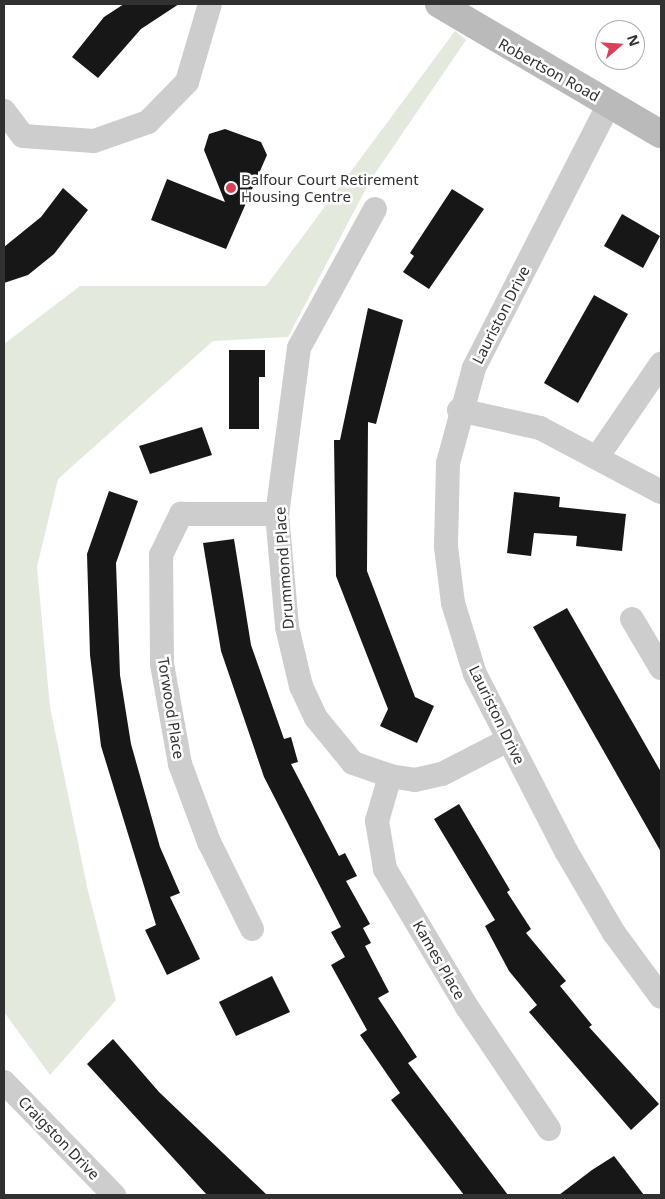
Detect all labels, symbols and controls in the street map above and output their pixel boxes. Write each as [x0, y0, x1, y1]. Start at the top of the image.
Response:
north arrow [595, 20, 645, 70]
text: N [623, 32, 645, 49]
street label: Robertson Road [495, 35, 603, 105]
place label: Balfour Court Retirement Housing Centre [241, 170, 419, 205]
marker: Balfour Court Retirement Housing Centre [225, 182, 237, 194]
street label: Lauriston Drive [469, 263, 533, 367]
street label: Drummond Place [271, 506, 297, 630]
street label: Torwood Place [154, 656, 188, 760]
street label: Lauriston Drive [465, 663, 529, 767]
street label: Kames Place [409, 917, 469, 1003]
street label: Craigston Drive [15, 1093, 103, 1183]

